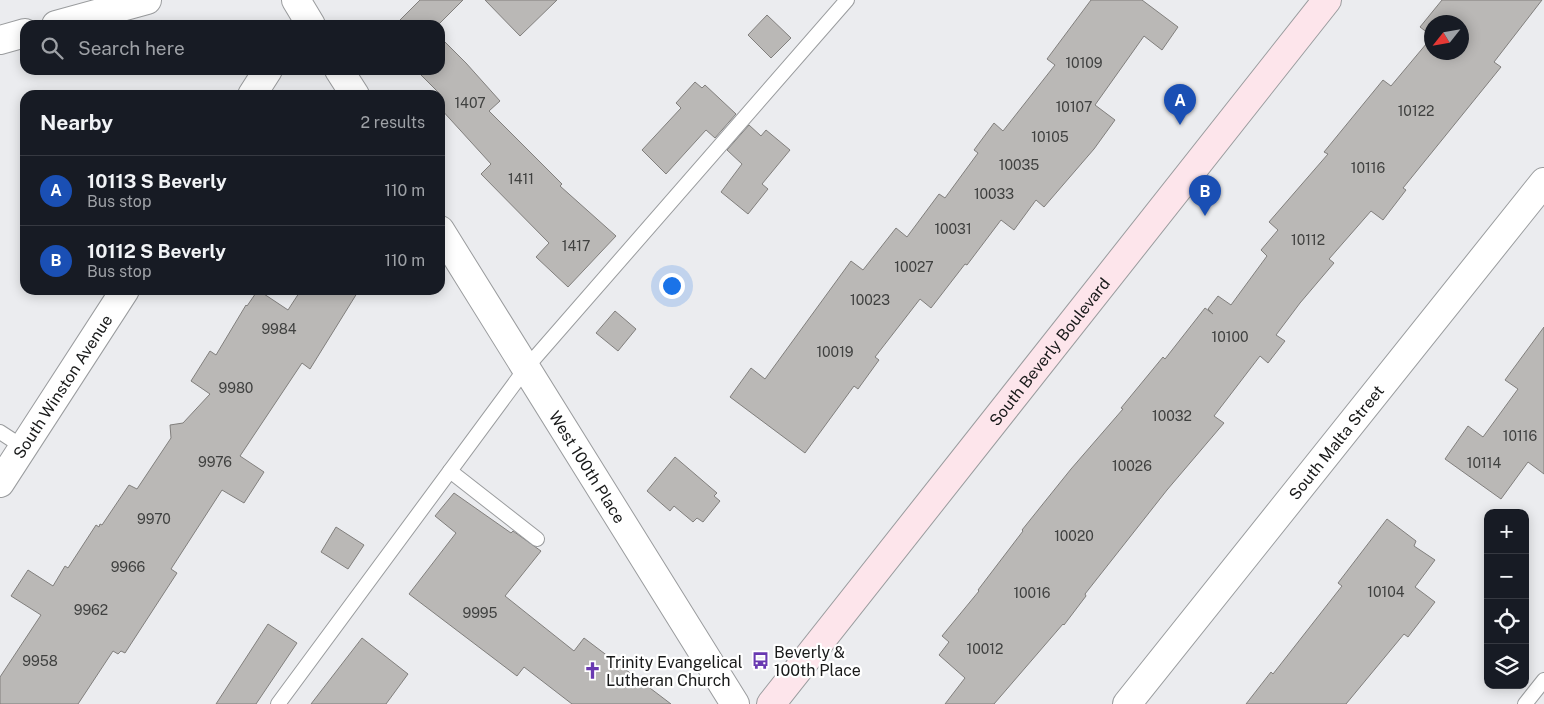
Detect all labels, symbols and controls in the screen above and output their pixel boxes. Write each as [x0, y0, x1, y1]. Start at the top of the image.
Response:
north arrow [1424, 15, 1469, 60]
search box [20, 20, 445, 75]
icon: search [38, 34, 66, 62]
text: Search here [78, 37, 185, 59]
house number: 10109 [1065, 55, 1103, 71]
pin: A [1164, 84, 1196, 125]
house number: 1407 [454, 95, 486, 111]
house number: 10107 [1056, 99, 1092, 115]
house number: 10122 [1398, 103, 1434, 119]
text: Nearby [40, 110, 113, 135]
text: 2 results [360, 113, 425, 132]
house number: 10105 [1031, 129, 1069, 145]
house number: 10035 [999, 157, 1039, 173]
house number: 10116 [1351, 160, 1385, 176]
text: 10113 S Beverly [87, 170, 227, 192]
house number: 1411 [508, 171, 534, 187]
pin: B [1189, 175, 1221, 216]
text: A [50, 181, 62, 200]
text: 110 m [384, 181, 425, 200]
house number: 10033 [974, 186, 1014, 202]
text: Bus stop [87, 192, 151, 211]
house number: 10031 [934, 221, 972, 237]
house number: 10112 [1291, 232, 1325, 248]
house number: 1417 [562, 238, 590, 254]
text: 10112 S Beverly [87, 240, 226, 262]
text: B [51, 251, 61, 270]
text: 110 m [384, 251, 425, 270]
house number: 10027 [894, 259, 934, 275]
text: Bus stop [87, 262, 151, 281]
your location [659, 273, 685, 299]
street label: South Beverly Boulevard [985, 274, 1114, 430]
house number: 10023 [850, 292, 890, 308]
street label: South Winston Avenue [9, 311, 116, 462]
house number: 9984 [261, 321, 297, 337]
house number: 10100 [1211, 329, 1249, 345]
house number: 10019 [816, 344, 854, 360]
house number: 9980 [219, 380, 253, 396]
street label: South Malta Street [1285, 381, 1388, 504]
street label: West 100th Place [545, 408, 629, 527]
house number: 10032 [1152, 408, 1192, 424]
house number: 10116 [1503, 428, 1537, 444]
house number: 9976 [198, 454, 232, 470]
house number: 10114 [1467, 455, 1501, 471]
house number: 10026 [1112, 458, 1152, 474]
map controls [1484, 509, 1529, 689]
button: + [1484, 509, 1529, 554]
house number: 9970 [137, 511, 171, 527]
house number: 10020 [1054, 528, 1094, 544]
button: − [1484, 554, 1529, 599]
house number: 9966 [111, 559, 146, 575]
house number: 10104 [1367, 584, 1405, 600]
house number: 10016 [1013, 585, 1051, 601]
button: locate [1484, 599, 1529, 644]
house number: 9962 [74, 602, 108, 618]
house number: 9995 [462, 605, 498, 621]
house number: 10012 [967, 641, 1003, 657]
place label: Beverly & 100th Place [774, 643, 861, 680]
button: layers [1484, 644, 1529, 689]
bus stop icon: Beverly & 100th Place [750, 651, 770, 671]
house number: 9958 [22, 653, 58, 669]
place label: Trinity Evangelical Lutheran Church [606, 653, 743, 690]
church icon: Trinity Evangelical Lutheran Church [582, 661, 602, 681]

